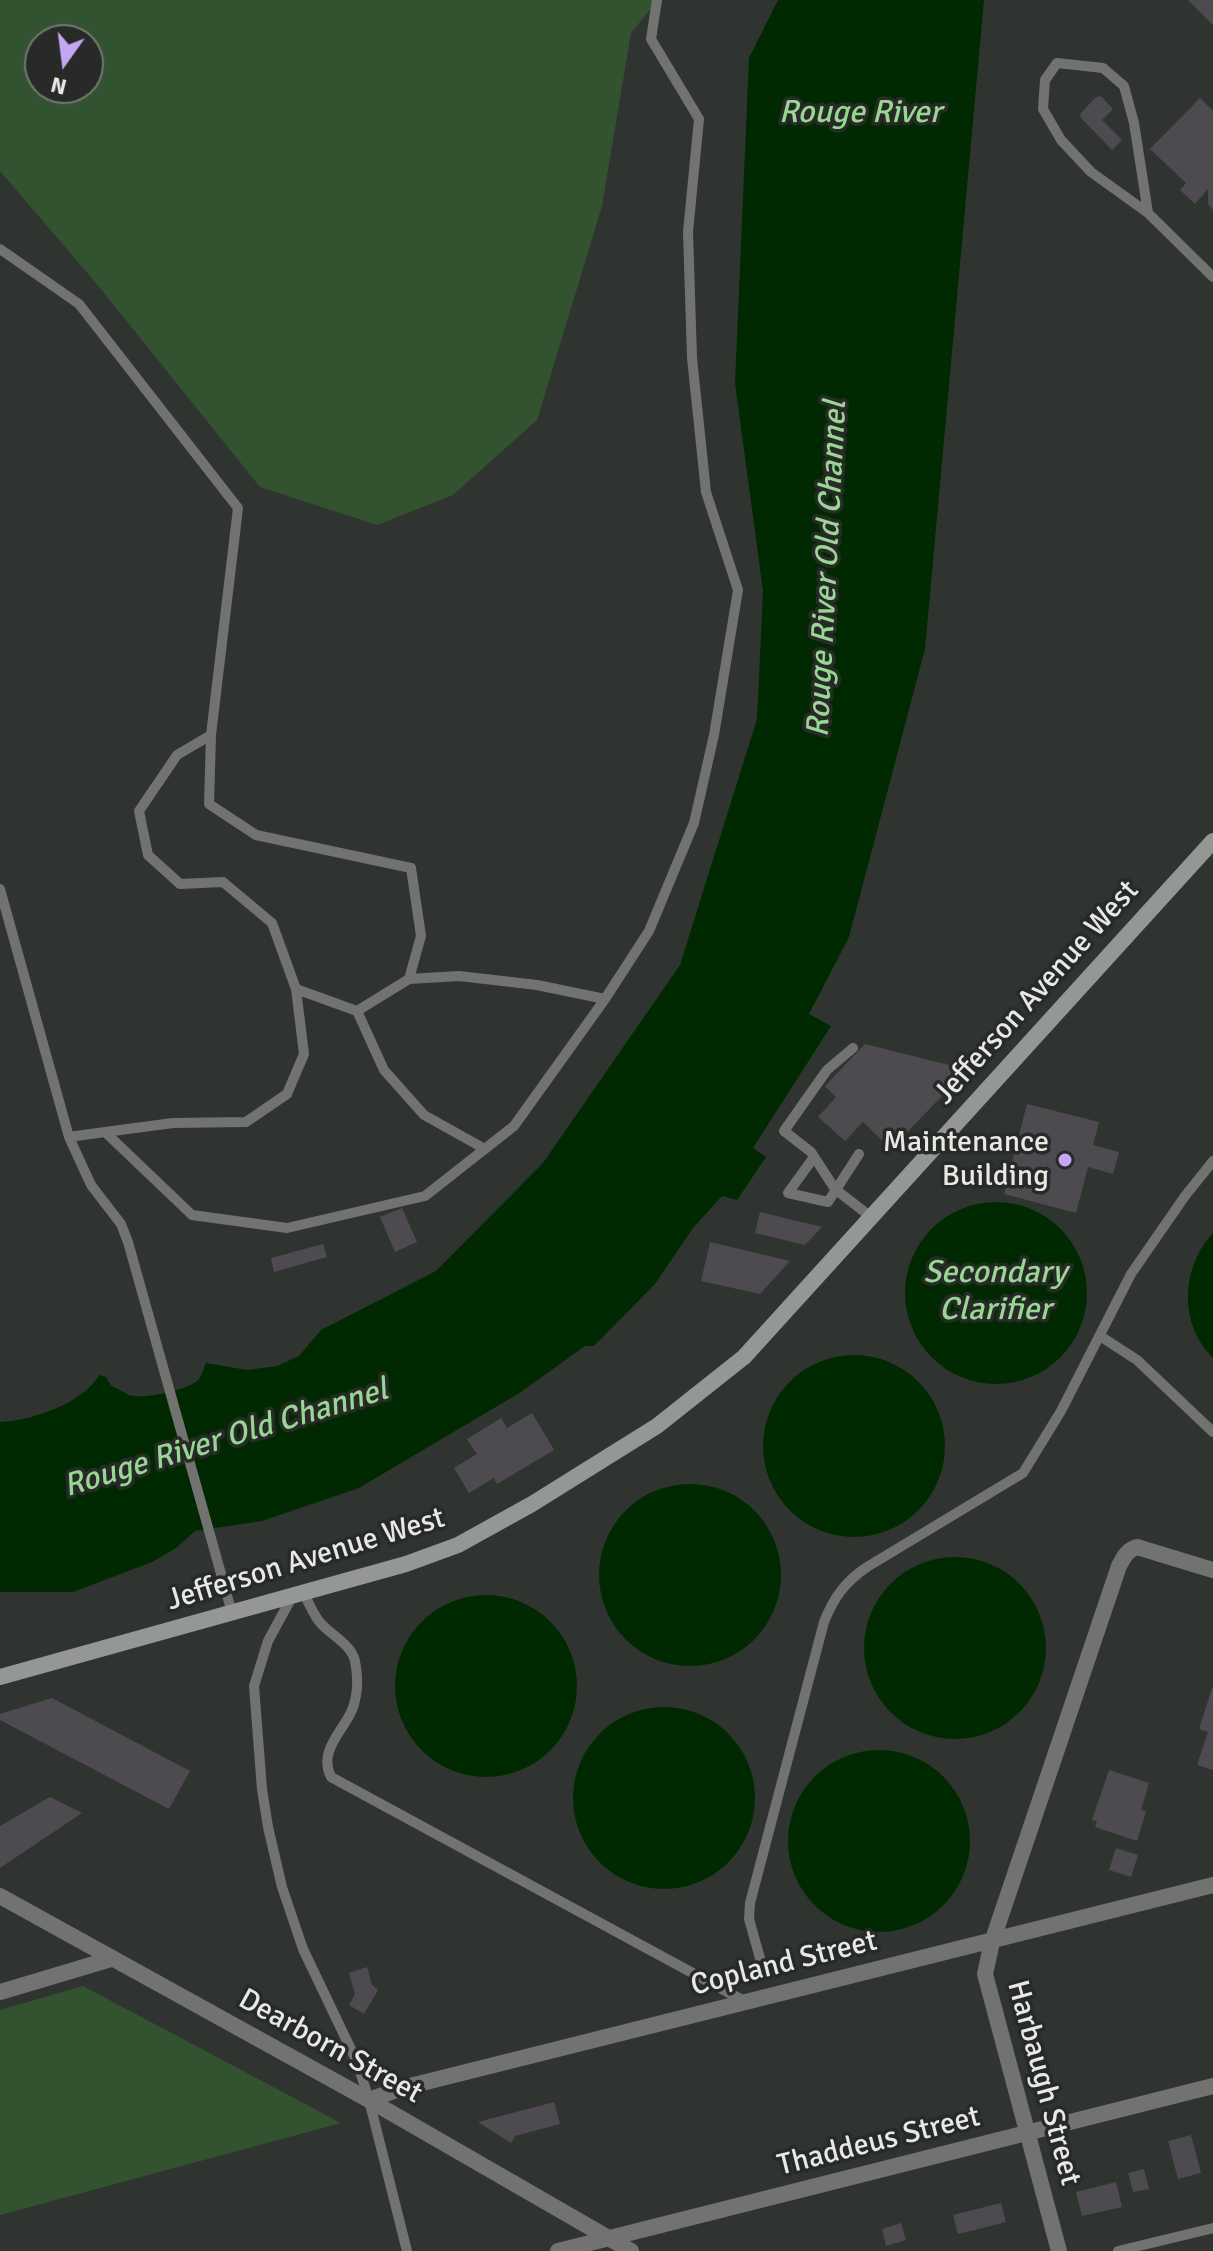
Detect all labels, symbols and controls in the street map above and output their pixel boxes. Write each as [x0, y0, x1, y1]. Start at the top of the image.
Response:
north arrow [24, 24, 104, 104]
text: N [48, 71, 69, 101]
water label: Rouge River [779, 95, 941, 133]
water label: Rouge River Old Channel [800, 400, 856, 738]
street label: Jefferson Avenue West [927, 874, 1147, 1112]
place label: Maintenance Building [883, 1125, 1049, 1196]
marker: Maintenance Building [1056, 1151, 1074, 1169]
water label: Secondary Clarifier [923, 1255, 1067, 1330]
water label: Rouge River Old Channel [59, 1371, 393, 1507]
street label: Jefferson Avenue West [163, 1501, 449, 1619]
street label: Copland Street [687, 1923, 881, 2005]
street label: Harbaugh Street [998, 1976, 1088, 2190]
street label: Dearborn Street [232, 1982, 428, 2112]
street label: Thaddeus Street [774, 2099, 984, 2185]

